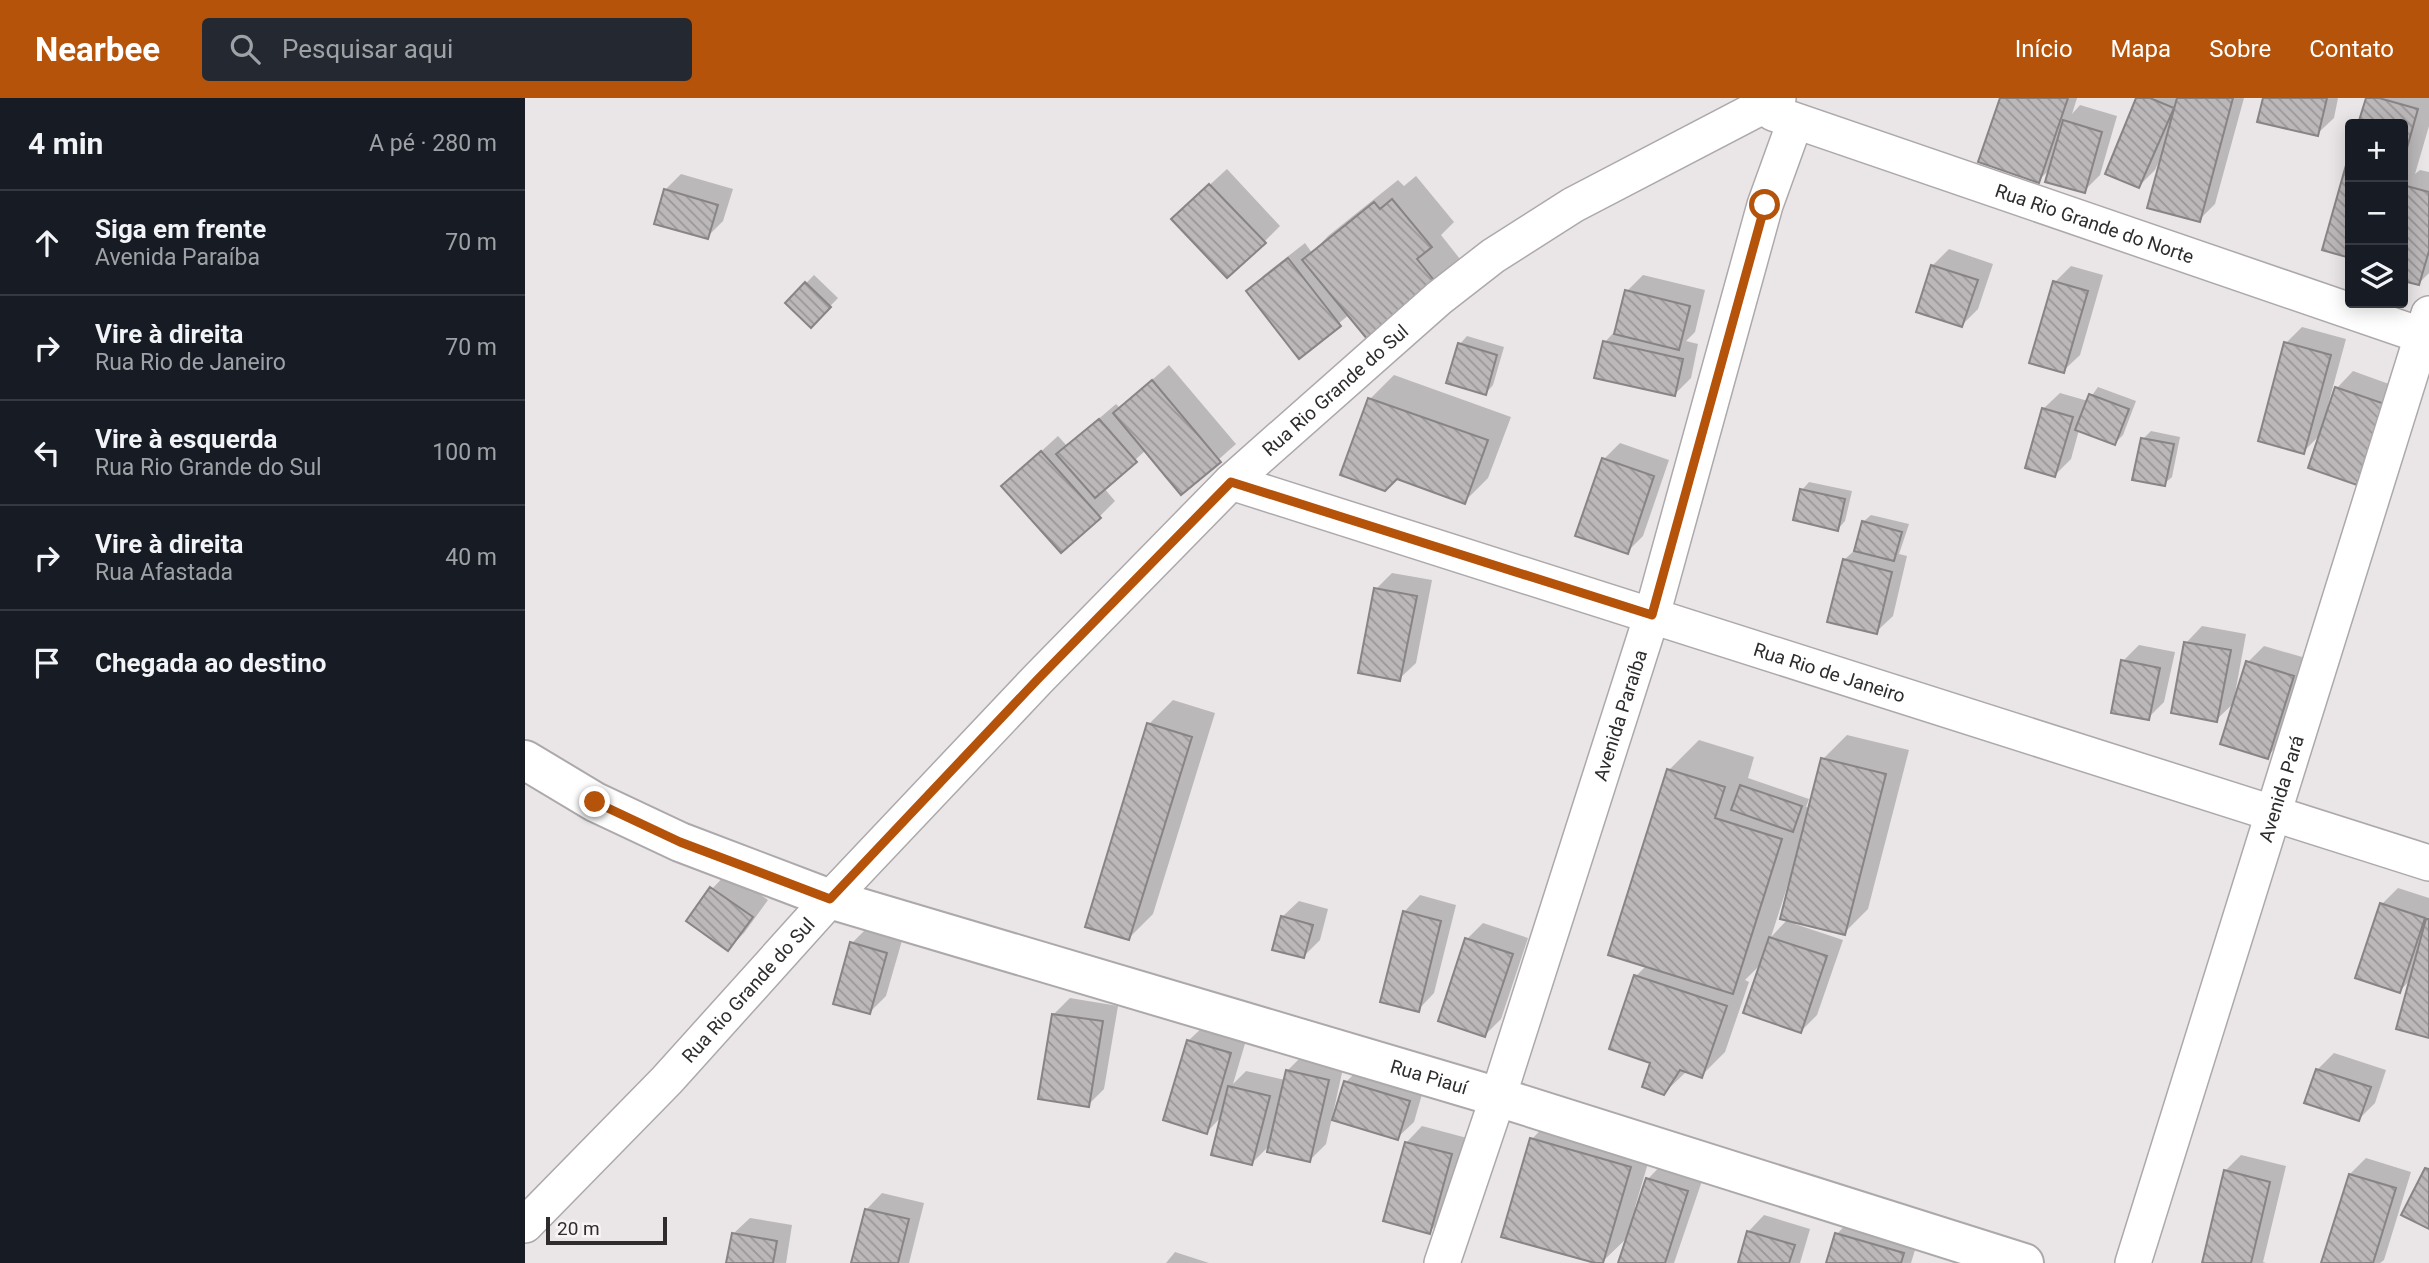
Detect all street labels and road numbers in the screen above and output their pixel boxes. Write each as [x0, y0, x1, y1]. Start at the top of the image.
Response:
street label: Rua Rio Grande do Norte [1992, 179, 2197, 268]
street label: Rua Rio Grande do Sul [1258, 320, 1413, 461]
street label: Rua Rio de Janeiro [1751, 638, 1908, 708]
street label: Avenida Paraíba [1589, 647, 1652, 784]
street label: Avenida Pará [2254, 732, 2309, 845]
street label: Rua Rio Grande do Sul [677, 913, 820, 1068]
street label: Rua Piauí [1388, 1055, 1472, 1100]

